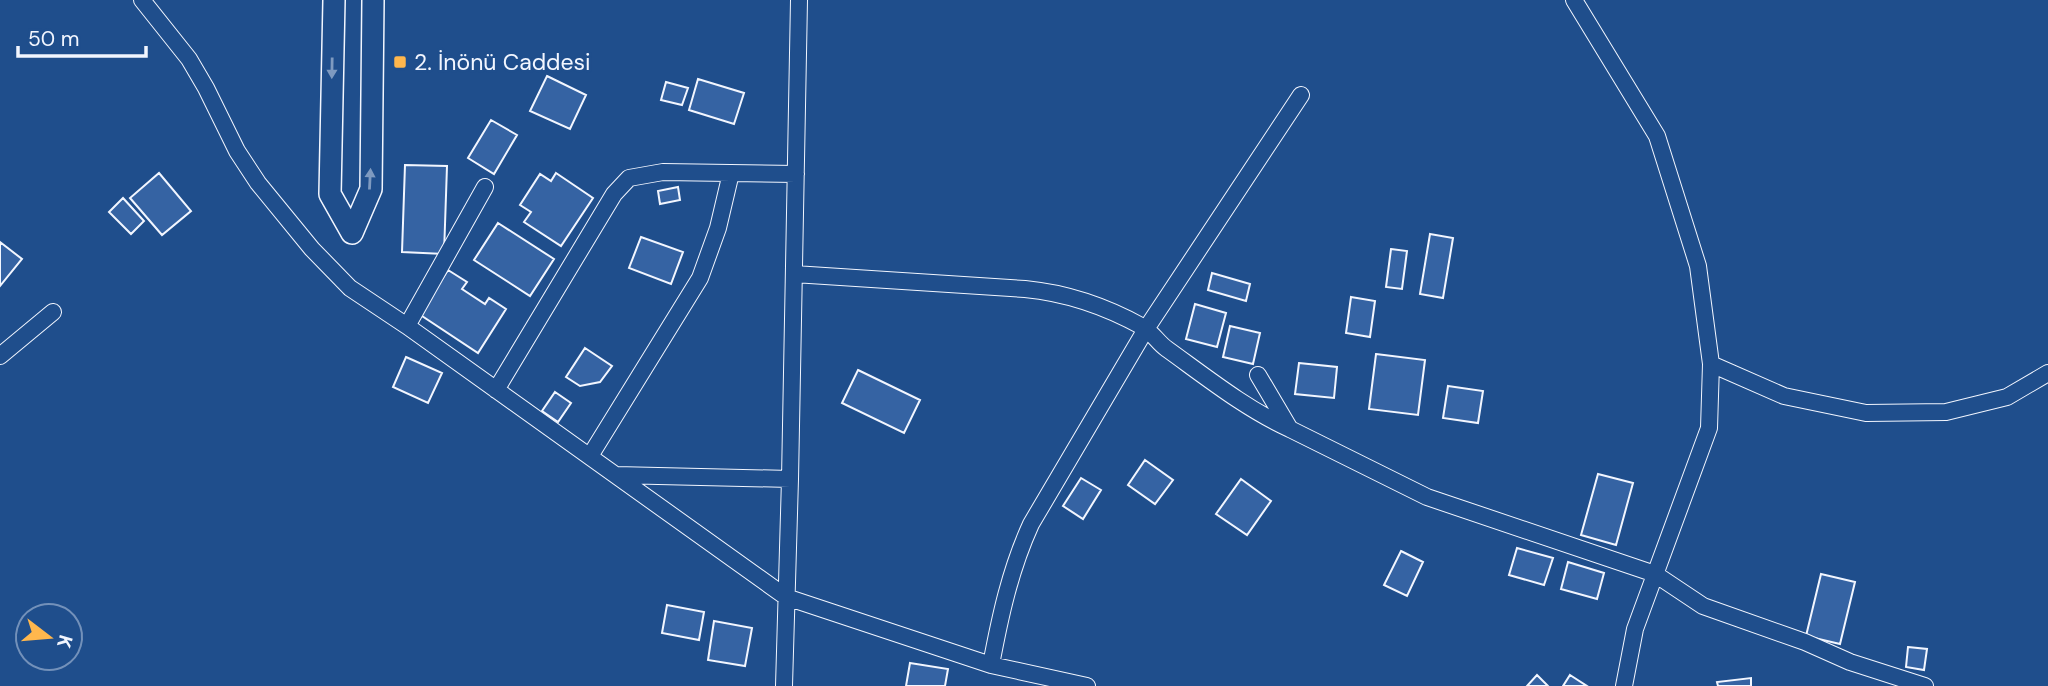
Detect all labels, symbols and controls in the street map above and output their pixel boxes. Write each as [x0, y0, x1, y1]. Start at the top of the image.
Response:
scale bar [18, 14, 145, 58]
text: 50 m [28, 25, 79, 53]
place label: 2. İnönü Caddesi [414, 47, 591, 77]
marker: 2. İnönü Caddesi [392, 54, 408, 70]
one-way arrow [327, 57, 338, 79]
one-way arrow [365, 168, 376, 190]
north arrow [14, 602, 84, 672]
text: K [51, 632, 79, 651]

